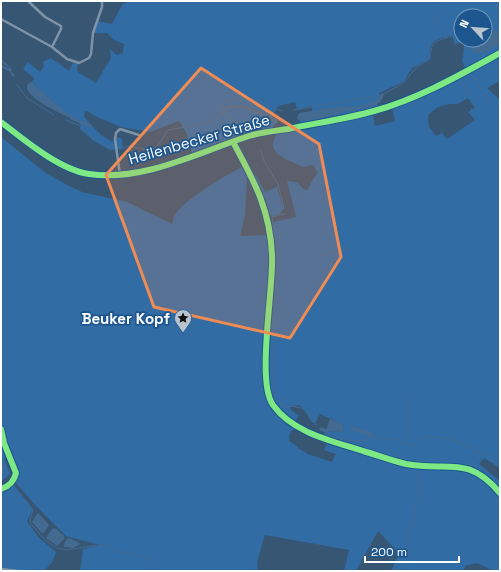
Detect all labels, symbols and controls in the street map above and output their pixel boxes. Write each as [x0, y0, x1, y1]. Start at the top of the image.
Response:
north arrow [453, 8, 493, 48]
text: N [456, 17, 472, 30]
street label: Heilenbecker Straße [126, 110, 272, 168]
place icon: Beuker Kopf [173, 308, 193, 333]
place label: Beuker Kopf [81, 309, 170, 328]
scale bar [365, 538, 459, 564]
text: 200 m [371, 544, 407, 560]

